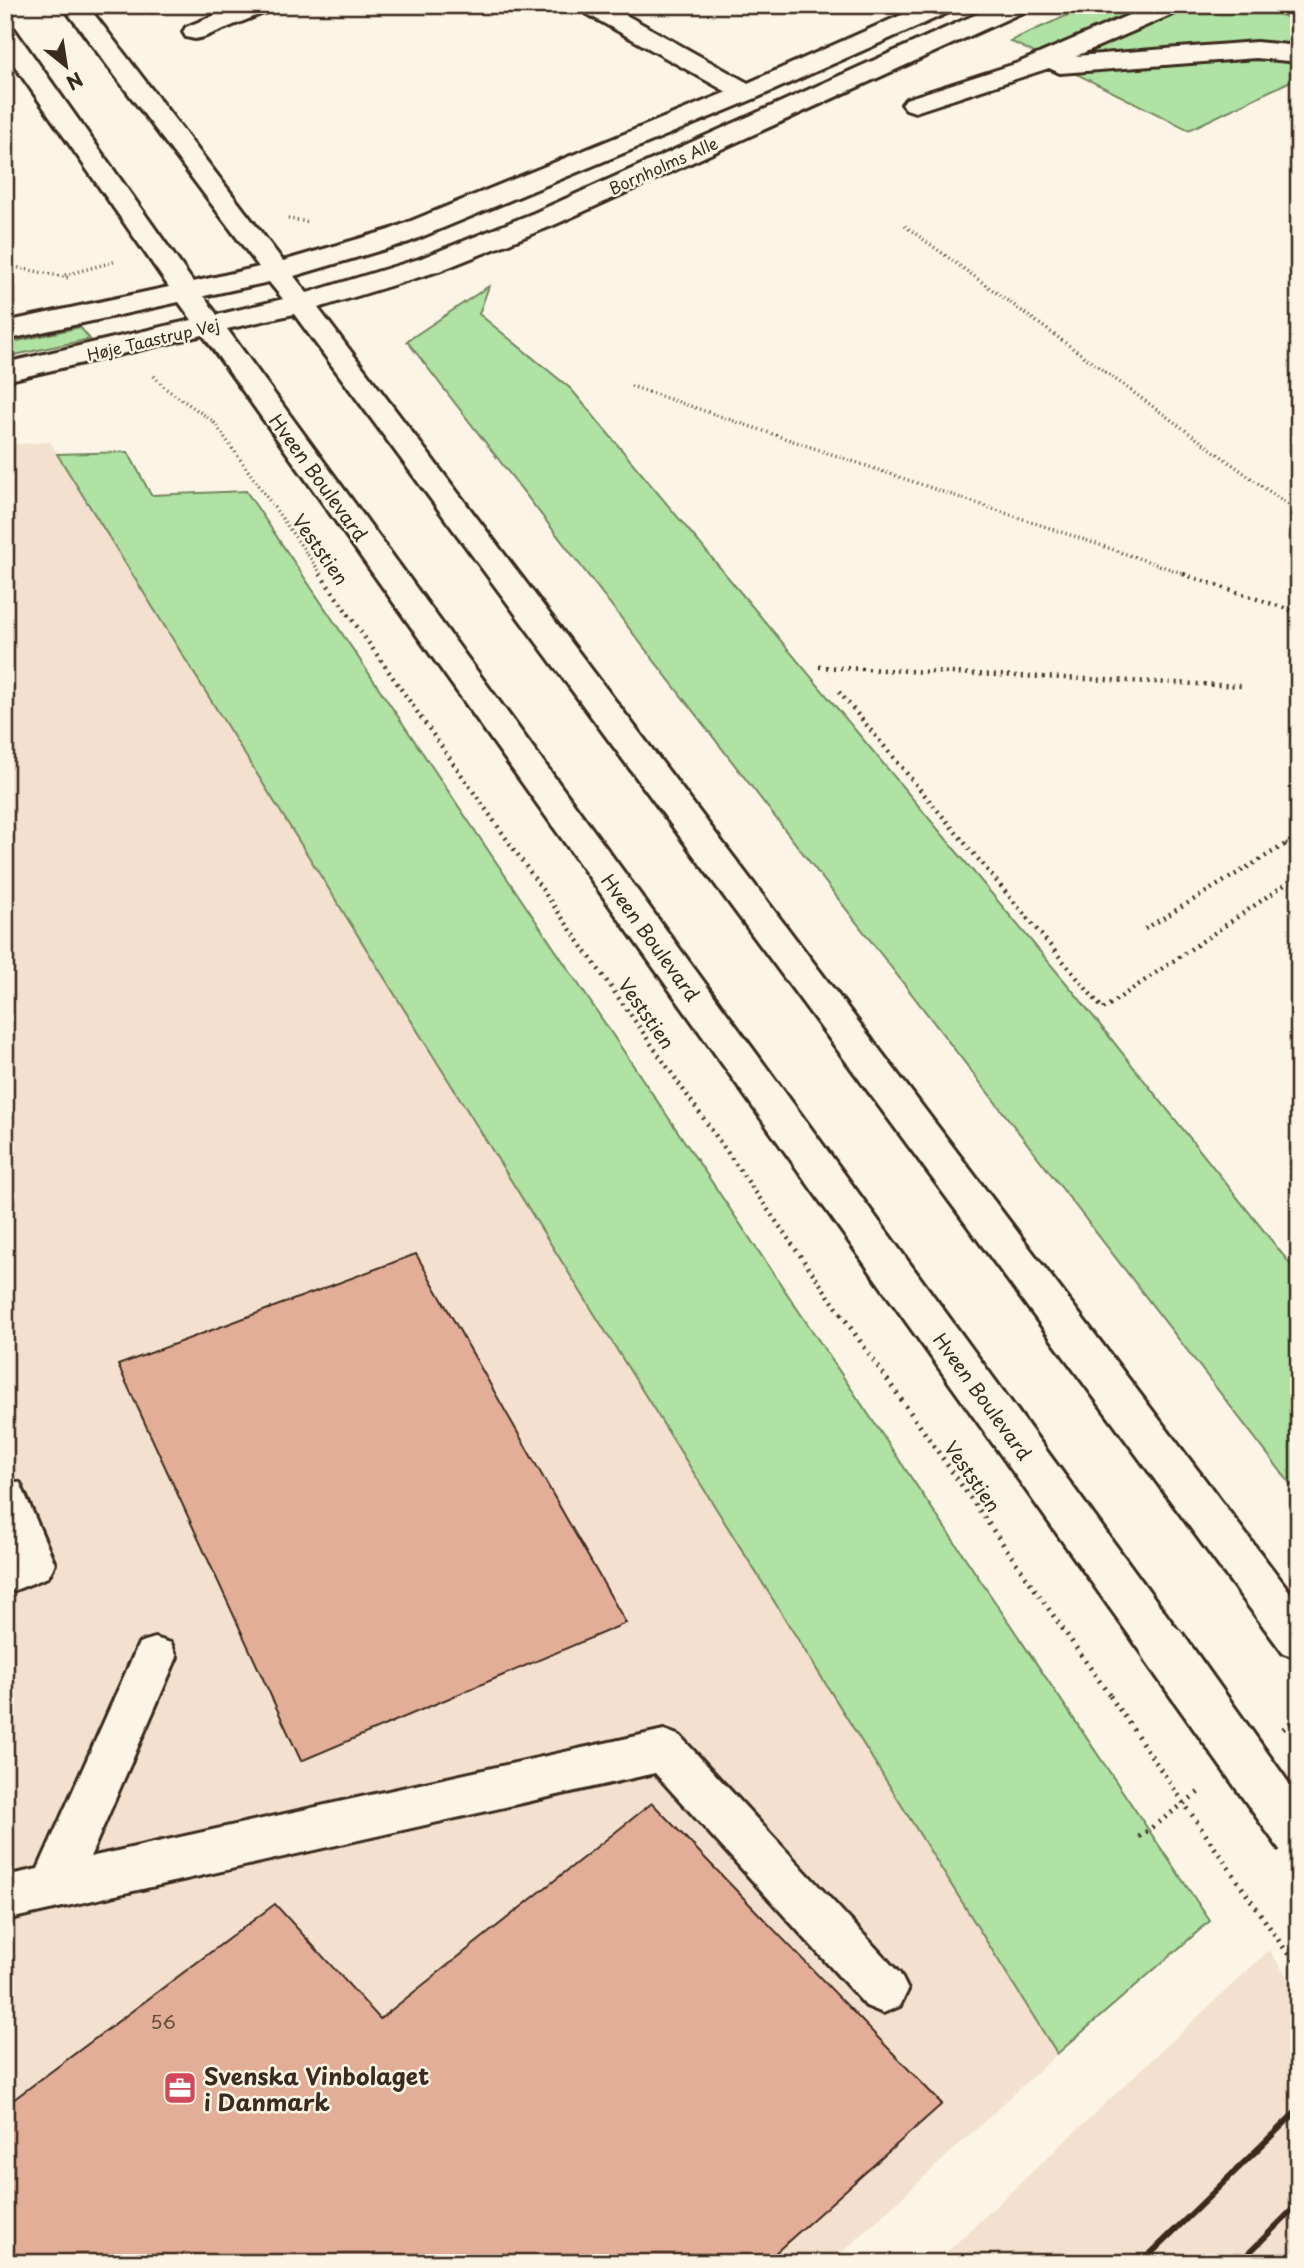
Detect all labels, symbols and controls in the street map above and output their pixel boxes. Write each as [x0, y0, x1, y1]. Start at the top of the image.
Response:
north arrow [32, 32, 102, 102]
text: N [61, 66, 89, 97]
street label: Bornholms Alle [605, 130, 722, 200]
street label: Høje Taastrup Vej [84, 312, 222, 366]
street label: Hveen Boulevard [263, 408, 375, 547]
street label: Veststien [286, 508, 356, 590]
street label: Hveen Boulevard [595, 868, 707, 1007]
street label: Veststien [612, 972, 682, 1054]
street label: Hveen Boulevard [927, 1327, 1039, 1466]
street label: Veststien [938, 1435, 1008, 1517]
house number: 56 [150, 2007, 176, 2035]
place label: Svenska Vinbolaget i Danmark [204, 2058, 429, 2119]
office icon: Svenska Vinbolaget i Danmark [161, 2069, 199, 2107]

